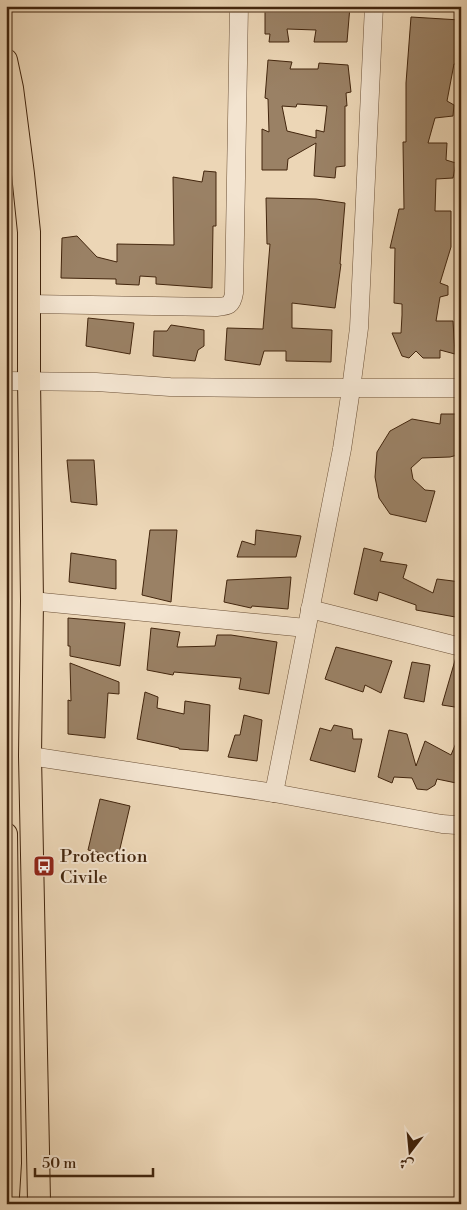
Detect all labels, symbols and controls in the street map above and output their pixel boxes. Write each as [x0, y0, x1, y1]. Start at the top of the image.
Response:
place label: Protection Civile [60, 845, 148, 889]
bus stop icon: Protection Civile [32, 854, 56, 878]
north arrow [384, 1128, 434, 1178]
scale bar [35, 1145, 152, 1177]
text: ش [397, 1153, 416, 1174]
text: 50 m [42, 1154, 76, 1173]

